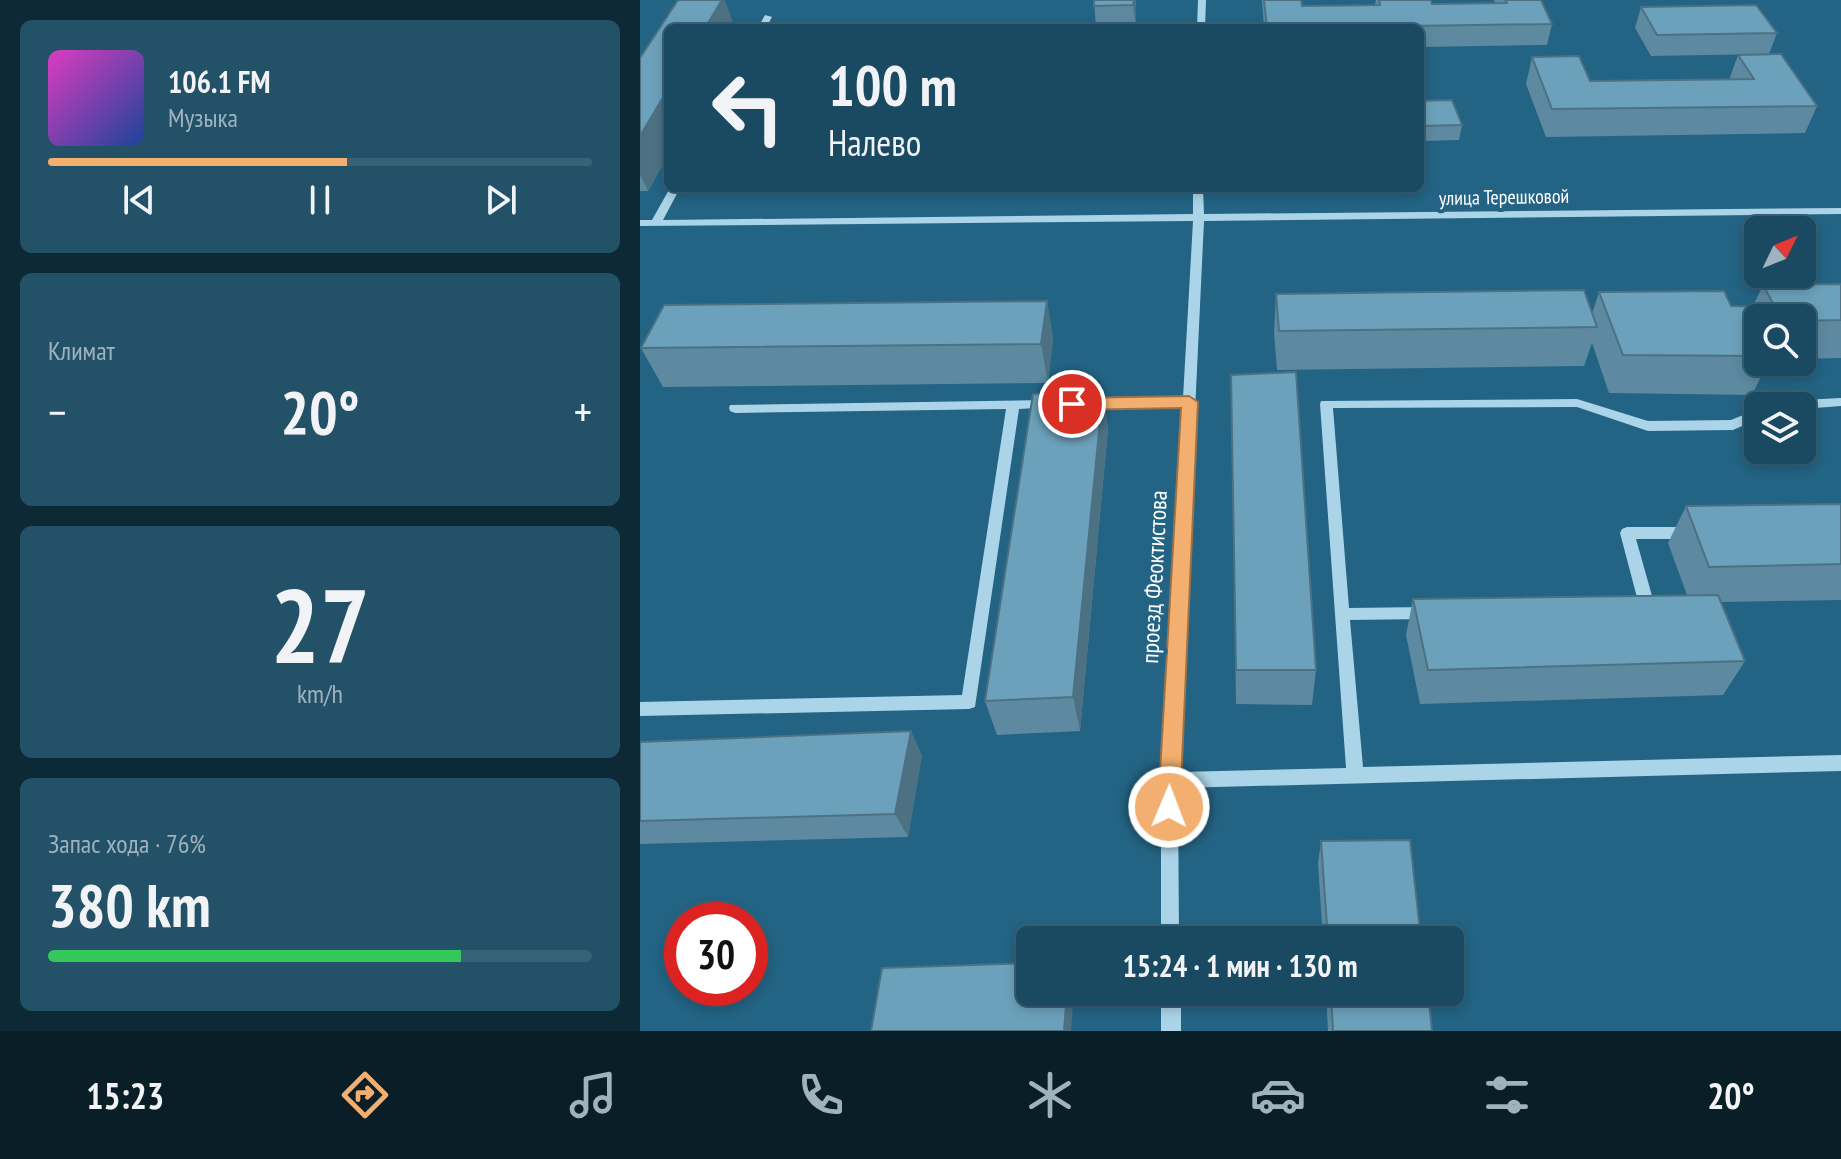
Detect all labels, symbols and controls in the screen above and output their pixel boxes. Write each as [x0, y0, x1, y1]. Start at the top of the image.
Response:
text: 100 m [828, 49, 957, 121]
icon: left [696, 56, 800, 160]
text: 106.1 FM [168, 62, 270, 101]
text: Музыка [168, 101, 238, 134]
text: Налево [828, 119, 921, 166]
icon: previous [117, 178, 161, 222]
icon: pause [298, 178, 342, 222]
icon: next [479, 178, 523, 222]
street label: улица Терешковой [1439, 183, 1569, 211]
north arrow [1744, 216, 1816, 288]
map controls [1744, 216, 1816, 464]
button: search [1744, 304, 1816, 376]
text: Климат [48, 334, 115, 367]
pin [1038, 370, 1106, 438]
text: 20° [280, 373, 360, 451]
icon: arrive [1050, 382, 1094, 426]
text: − [48, 383, 66, 440]
text: + [574, 383, 592, 440]
button: layers [1744, 392, 1816, 464]
street label: проезд Феоктистова [1134, 490, 1174, 664]
text: 27 [270, 557, 370, 692]
text: km/h [297, 677, 343, 710]
position arrow [1127, 765, 1211, 849]
text: Запас хода · 76% [48, 827, 206, 860]
text: 380 km [48, 866, 211, 944]
speed limit sign: 30 [664, 902, 768, 1006]
text: 15:24 · 1 мин · 130 m [1122, 946, 1358, 985]
icon: directions [337, 1067, 393, 1123]
icon: music [565, 1067, 621, 1123]
icon: phone [793, 1067, 849, 1123]
icon: climate [1022, 1067, 1078, 1123]
icon: car [1250, 1067, 1306, 1123]
icon: filters [1479, 1067, 1535, 1123]
text: 15:23 [86, 1072, 164, 1119]
text: 20° [1707, 1072, 1755, 1119]

